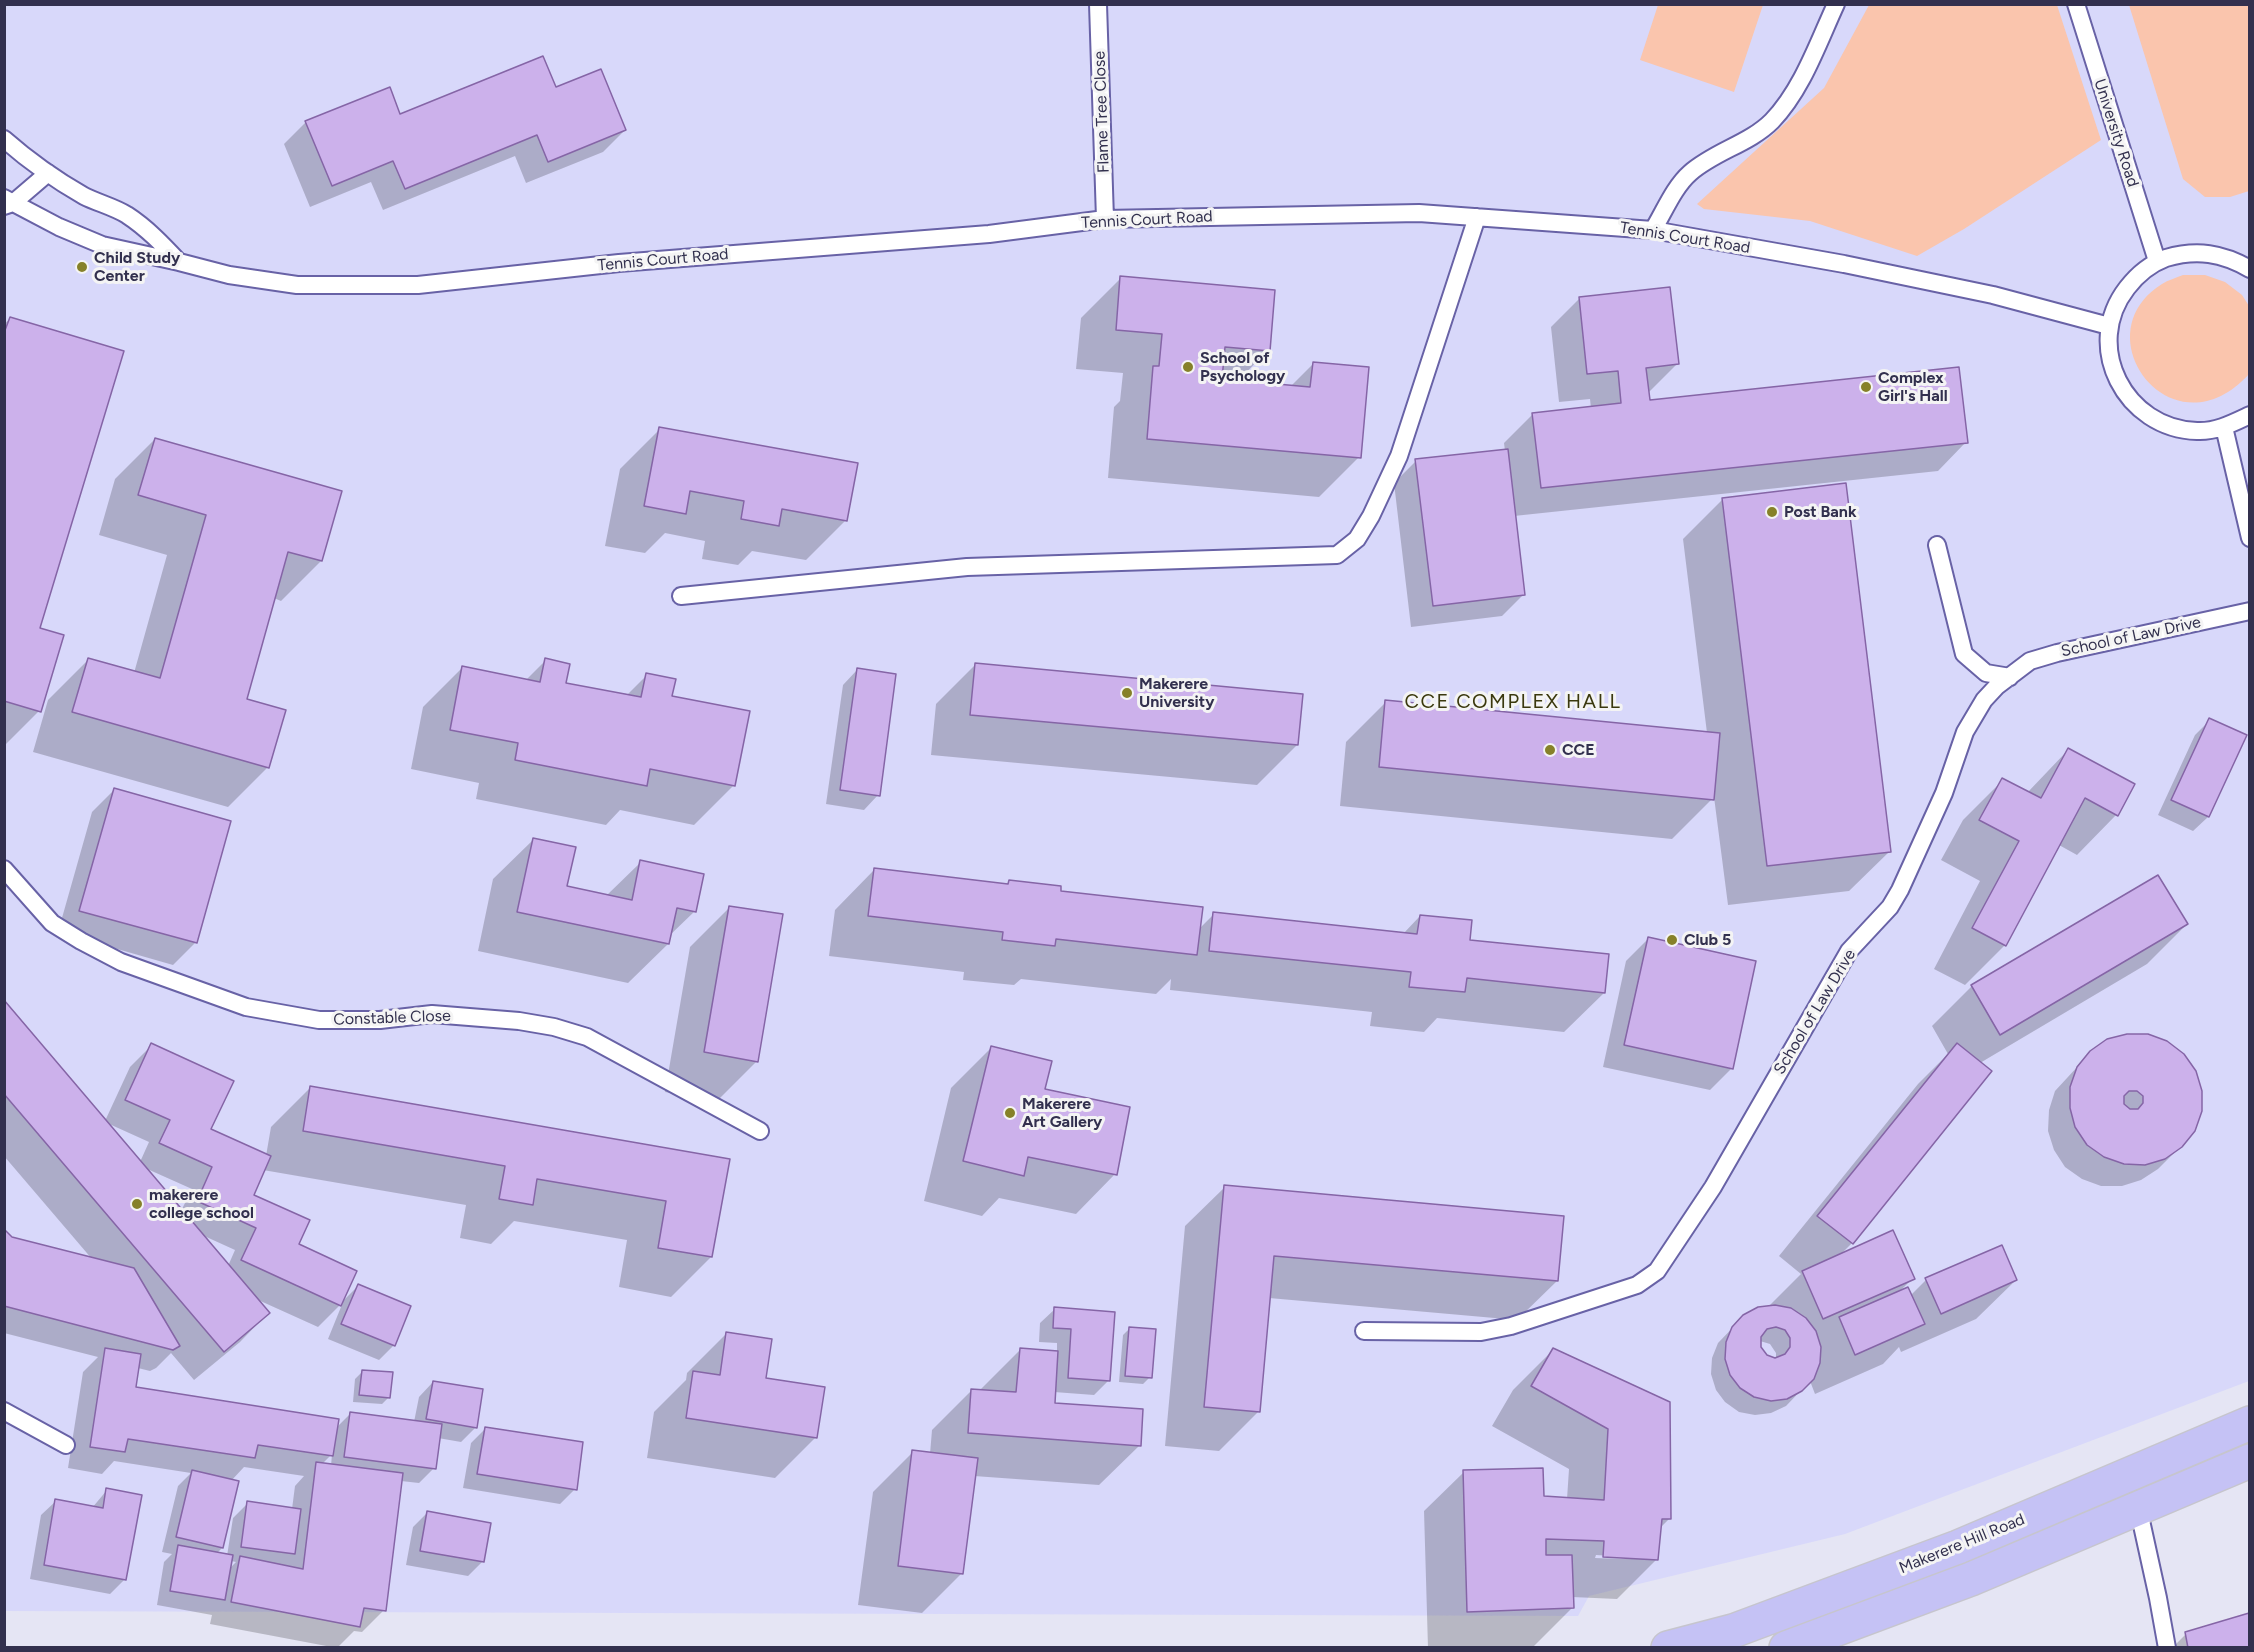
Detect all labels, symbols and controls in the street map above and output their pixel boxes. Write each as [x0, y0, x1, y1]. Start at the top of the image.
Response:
street label: Flame Tree Close [1090, 51, 1114, 173]
street label: University Road [2089, 76, 2143, 190]
street label: Tennis Court Road [1081, 207, 1213, 233]
street label: Tennis Court Road [1619, 218, 1751, 258]
street label: Tennis Court Road [597, 245, 729, 275]
place label: Child Study Center [94, 248, 180, 286]
marker: Child Study Center [75, 260, 89, 274]
place label: School of Psychology [1200, 348, 1285, 386]
marker: School of Psychology [1181, 360, 1195, 374]
place label: Complex Girl's Hall [1878, 368, 1948, 406]
marker: Complex Girl's Hall [1859, 380, 1873, 394]
place label: Post Bank [1784, 502, 1856, 522]
marker: Post Bank [1765, 505, 1779, 519]
street label: School of Law Drive [2059, 613, 2203, 661]
place label: Makerere University [1139, 674, 1214, 712]
marker: Makerere University [1120, 686, 1134, 700]
district label: CCE COMPLEX HALL [1405, 690, 1621, 714]
place label: CCE [1562, 740, 1595, 760]
marker: CCE [1543, 743, 1557, 757]
place label: Club 5 [1684, 930, 1731, 950]
marker: Club 5 [1665, 933, 1679, 947]
street label: School of Law Drive [1770, 946, 1860, 1078]
street label: Constable Close [333, 1006, 451, 1030]
place label: Makerere Art Gallery [1022, 1094, 1102, 1132]
marker: Makerere Art Gallery [1003, 1106, 1017, 1120]
place label: makerere college school [149, 1185, 254, 1223]
marker: makerere college school [130, 1197, 144, 1211]
street label: Makerere Hill Road [1896, 1510, 2028, 1578]

